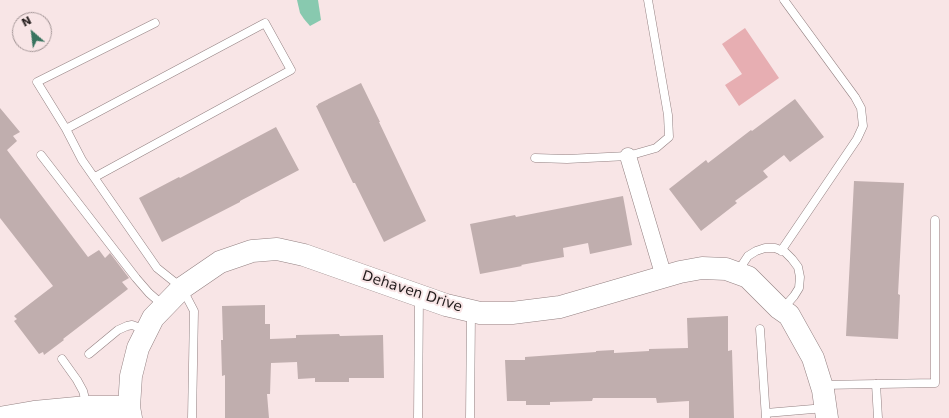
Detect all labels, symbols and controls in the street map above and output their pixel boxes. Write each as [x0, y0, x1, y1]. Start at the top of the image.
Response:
north arrow [12, 12, 52, 52]
text: N [19, 14, 34, 30]
street label: Dehaven Drive [360, 268, 464, 316]

